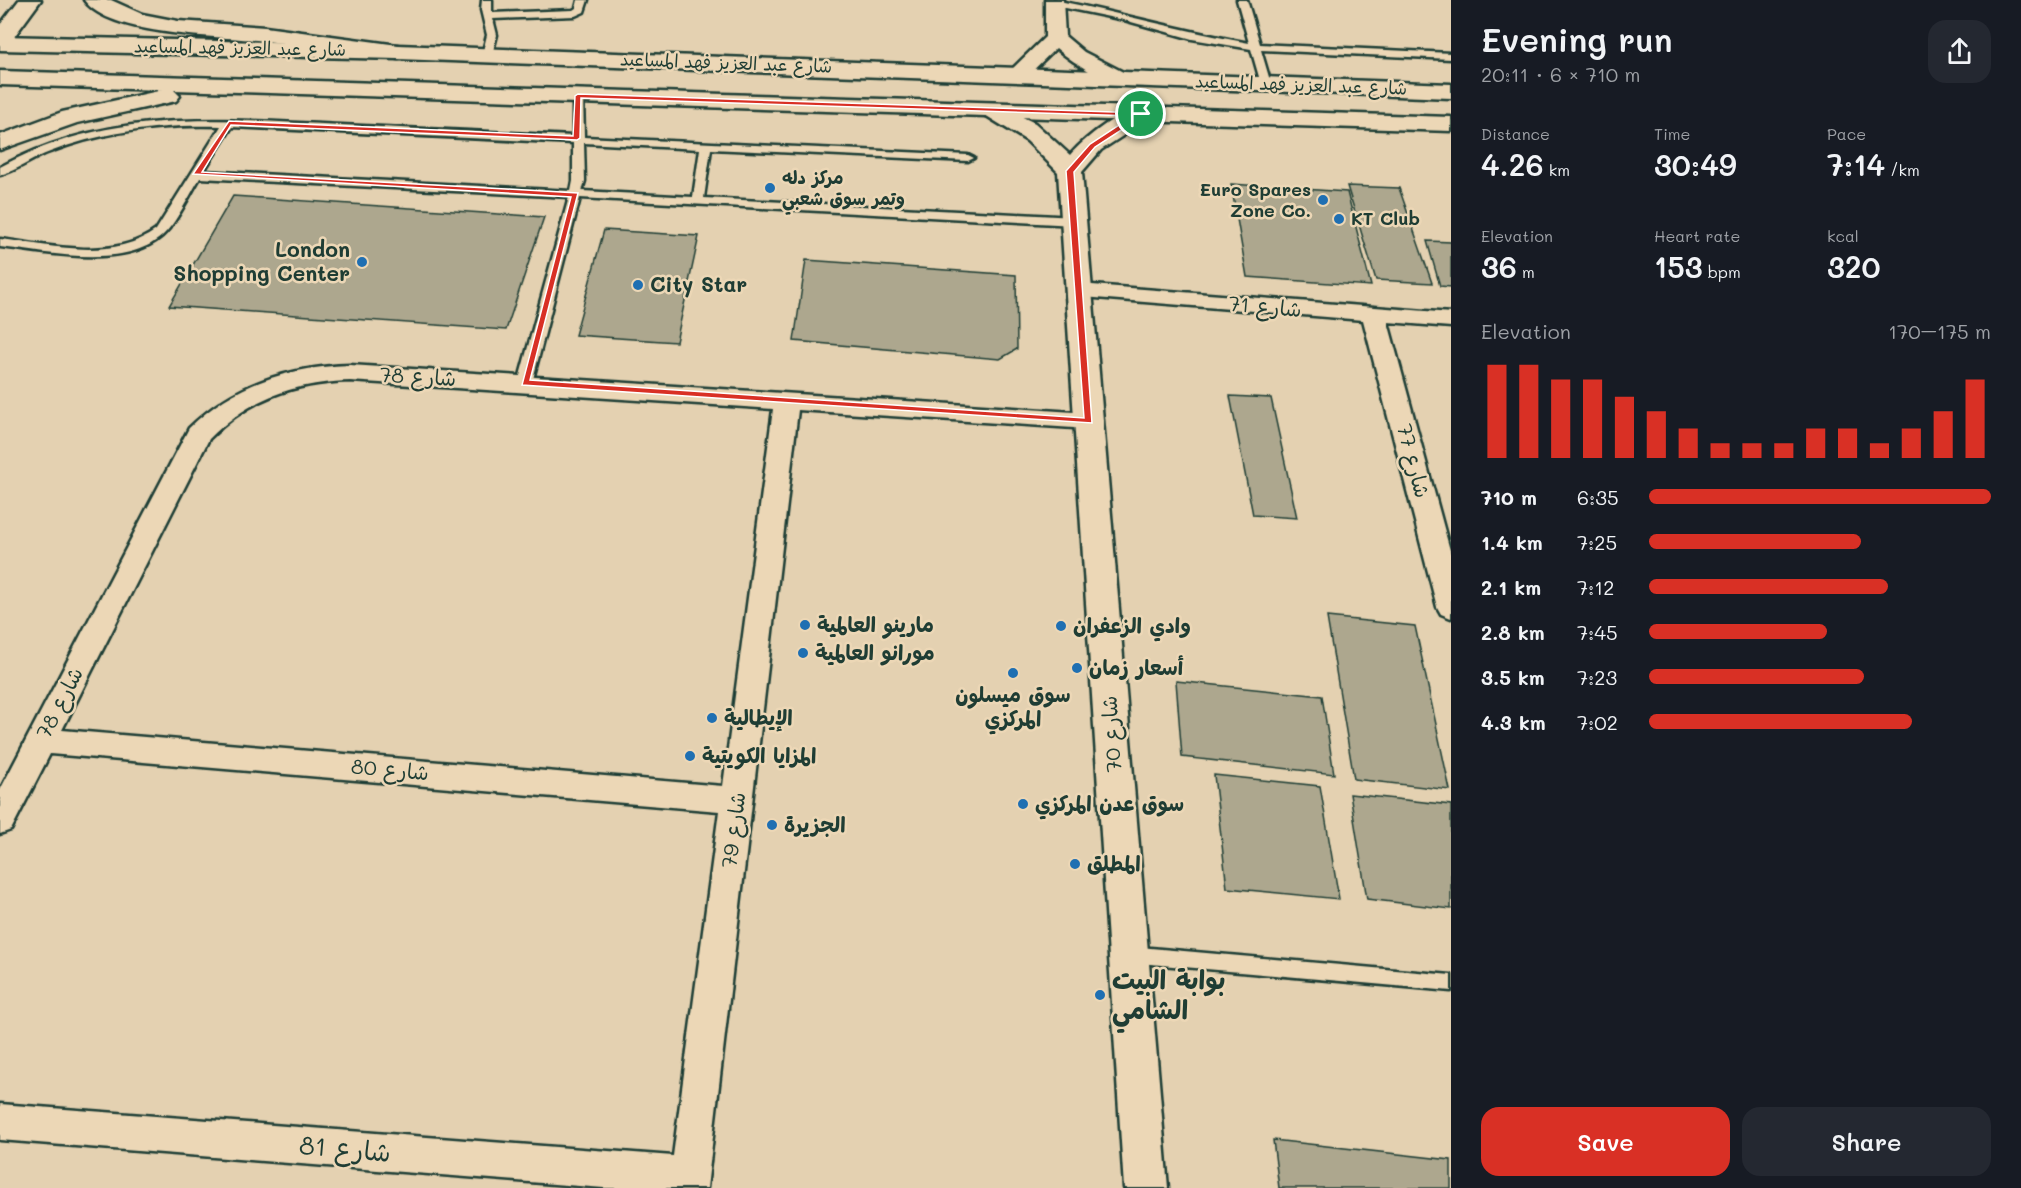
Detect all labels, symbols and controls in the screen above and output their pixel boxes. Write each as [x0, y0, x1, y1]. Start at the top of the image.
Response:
text: Evening run [1481, 17, 1673, 60]
button: share [1928, 20, 1991, 83]
street label: شارع عبد العزيز فهد المساعيد [134, 33, 346, 62]
street label: شارع عبد العزيز فهد المساعيد [620, 46, 833, 79]
text: 20:11 · 6 × 710 m [1481, 61, 1641, 87]
street label: شارع عبد العزيز فهد المساعيد [1195, 68, 1408, 101]
pin [1115, 88, 1166, 139]
icon: arrive [1124, 97, 1157, 130]
text: Distance [1481, 123, 1550, 144]
text: Time [1654, 123, 1690, 144]
text: Pace [1827, 123, 1866, 144]
text: 4.26 [1481, 144, 1544, 184]
text: 30:49 [1654, 144, 1737, 184]
text: 7:14 [1827, 144, 1885, 184]
text: km [1544, 159, 1570, 180]
text: /km [1885, 159, 1920, 180]
place label: مركز دله وتمر سوق شعبي [782, 165, 905, 215]
place label: Euro Spares Zone Co. [1200, 177, 1311, 222]
marker: مركز دله وتمر سوق شعبي [763, 181, 777, 195]
marker: Euro Spares Zone Co. [1316, 193, 1330, 207]
place label: KT Club [1351, 206, 1420, 230]
marker: KT Club [1332, 212, 1346, 226]
text: Elevation [1481, 225, 1553, 246]
text: Heart rate [1654, 225, 1740, 246]
text: kcal [1827, 225, 1859, 246]
place label: London Shopping Center [173, 235, 350, 286]
text: 36 [1481, 246, 1517, 286]
text: 153 [1654, 246, 1703, 286]
text: 320 [1827, 246, 1881, 286]
marker: London Shopping Center [355, 255, 369, 269]
text: m [1517, 261, 1535, 282]
text: bpm [1703, 261, 1741, 282]
place label: City Star [650, 270, 747, 298]
marker: City Star [631, 278, 645, 292]
street label: شارع 71 [1227, 289, 1303, 325]
text: Elevation [1481, 318, 1571, 344]
text: 170–175 m [1888, 318, 1991, 344]
street label: شارع 78 [379, 360, 457, 394]
street label: شارع 77 [1389, 421, 1437, 501]
text: 710 m [1481, 484, 1537, 510]
text: 6:35 [1577, 484, 1619, 510]
text: 1.4 km [1481, 529, 1543, 555]
text: 7:25 [1577, 529, 1617, 555]
text: 2.1 km [1481, 574, 1541, 600]
text: 7:12 [1577, 574, 1614, 600]
place label: مارينو العالمية [817, 610, 934, 639]
place label: وادي الزعفران [1073, 611, 1191, 642]
marker: مارينو العالمية [798, 618, 812, 632]
marker: وادي الزعفران [1054, 619, 1068, 633]
text: 2.8 km [1481, 619, 1545, 645]
text: 7:45 [1577, 619, 1618, 645]
place label: مورانو العالمية [815, 638, 935, 666]
marker: مورانو العالمية [796, 646, 810, 660]
place label: أسعار زمان [1089, 653, 1184, 680]
marker: أسعار زمان [1070, 661, 1084, 675]
street label: شارع 78 [29, 662, 91, 744]
text: 3.5 km [1481, 664, 1545, 690]
text: 7:23 [1577, 664, 1617, 690]
marker: سوق ميسلون المركزي [1006, 666, 1020, 680]
place label: سوق ميسلون المركزي [955, 680, 1071, 735]
street label: شارع 70 [1094, 695, 1130, 773]
place label: الإيطالية [724, 703, 793, 732]
text: 4.3 km [1481, 709, 1546, 735]
text: 7:02 [1577, 709, 1618, 735]
marker: الإيطالية [705, 711, 719, 725]
place label: المزايا الكويتية [702, 741, 816, 770]
marker: المزايا الكويتية [683, 749, 697, 763]
street label: شارع 80 [350, 752, 430, 788]
place label: سوق عدن المركزي [1035, 789, 1184, 820]
street label: شارع 79 [714, 790, 754, 870]
marker: سوق عدن المركزي [1016, 797, 1030, 811]
place label: الجزيرة [784, 810, 846, 838]
marker: الجزيرة [765, 818, 779, 832]
place label: المطلق [1087, 849, 1141, 876]
marker: المطلق [1068, 857, 1082, 871]
place label: بوابة البيت الشامي [1112, 962, 1225, 1034]
marker: بوابة البيت الشامي [1093, 988, 1107, 1002]
button: Save [1481, 1107, 1730, 1176]
button: Share [1742, 1107, 1991, 1176]
street label: شارع 81 [298, 1127, 392, 1171]

